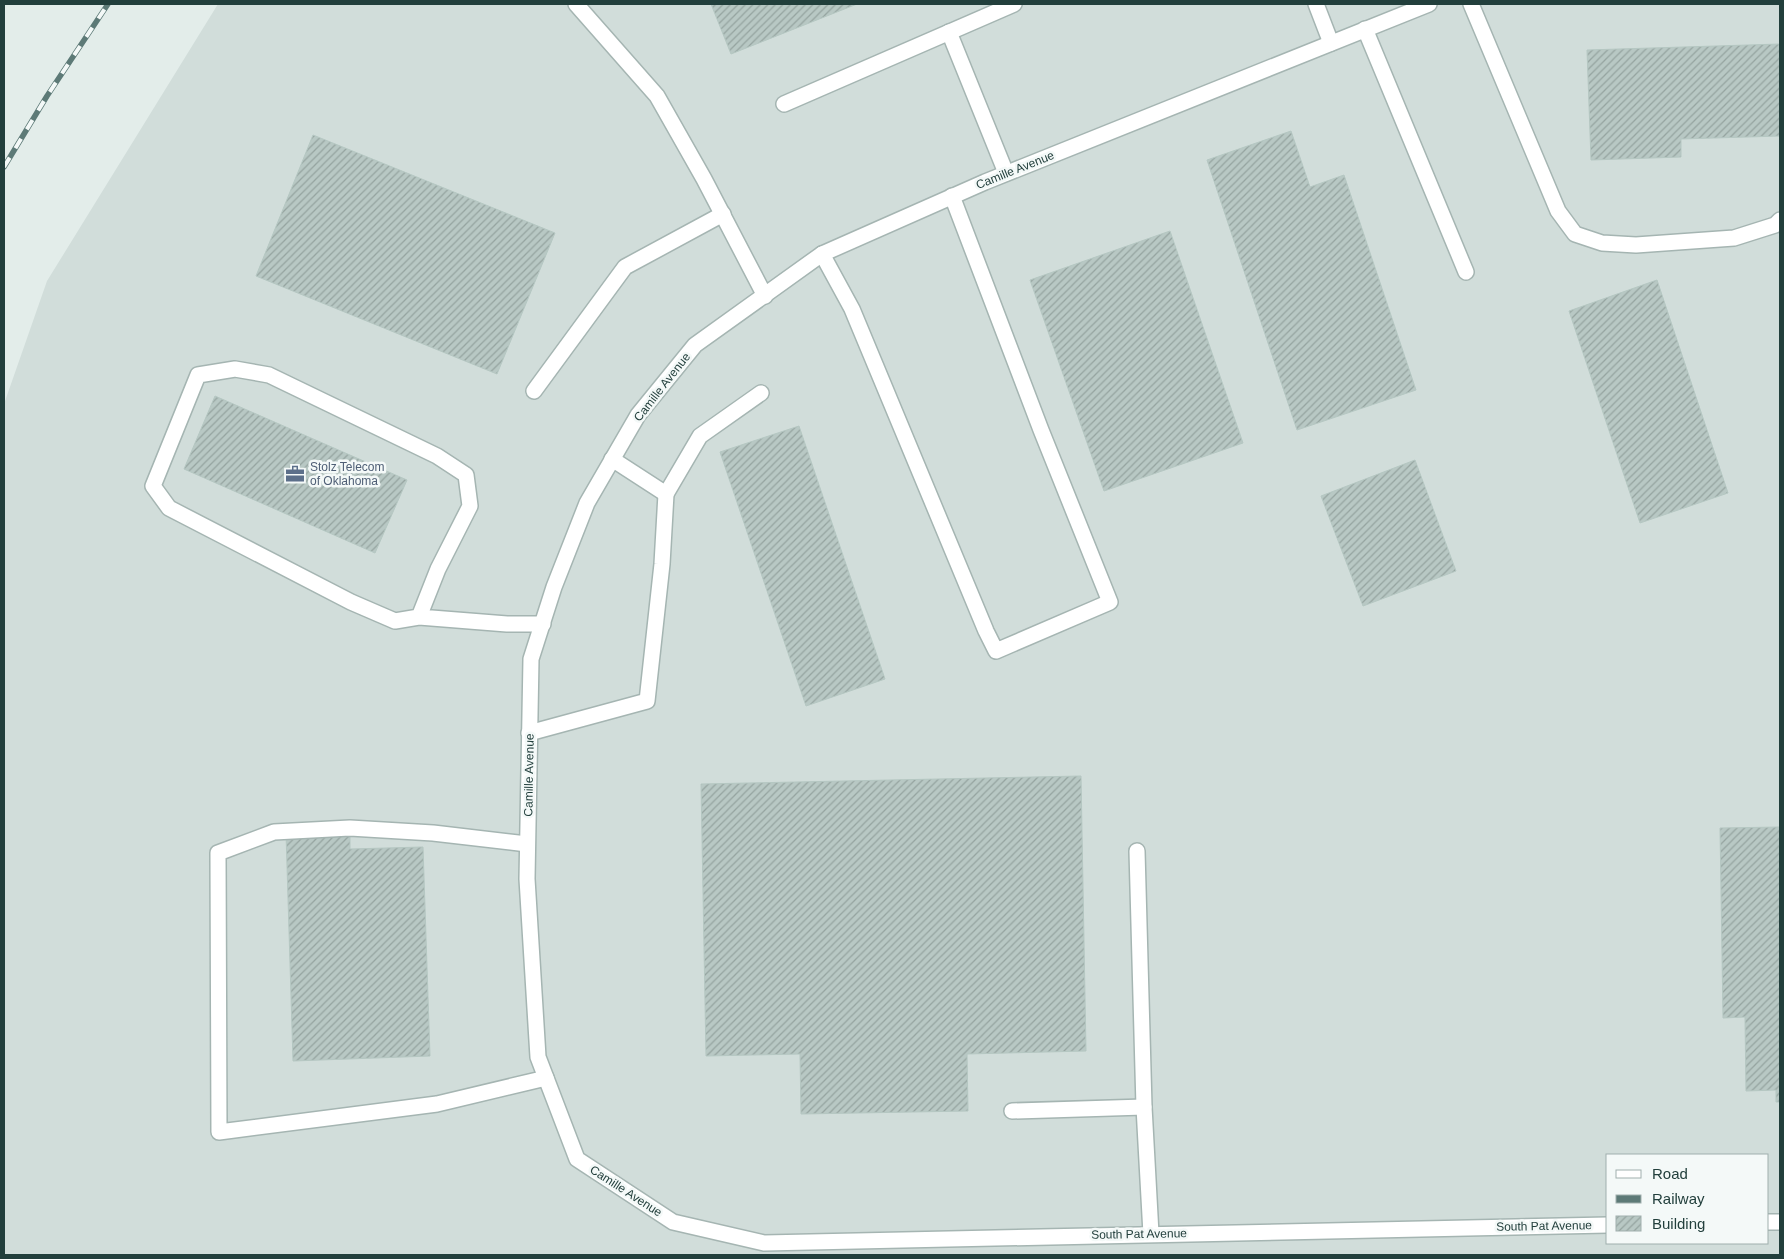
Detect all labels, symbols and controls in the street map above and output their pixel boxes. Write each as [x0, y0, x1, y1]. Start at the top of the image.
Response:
street label: Camille Avenue [974, 148, 1056, 192]
street label: Camille Avenue [631, 350, 693, 424]
place label: Stolz Telecom of Oklahoma [310, 460, 384, 488]
office icon: Stolz Telecom of Oklahoma [284, 463, 306, 485]
street label: Camille Avenue [521, 733, 537, 817]
legend [1606, 1154, 1769, 1244]
street label: Camille Avenue [587, 1162, 665, 1220]
text: Road [1652, 1165, 1688, 1182]
text: Railway [1652, 1190, 1705, 1207]
text: Building [1652, 1215, 1705, 1232]
street label: South Pat Avenue [1496, 1218, 1592, 1234]
street label: South Pat Avenue [1091, 1226, 1187, 1242]

